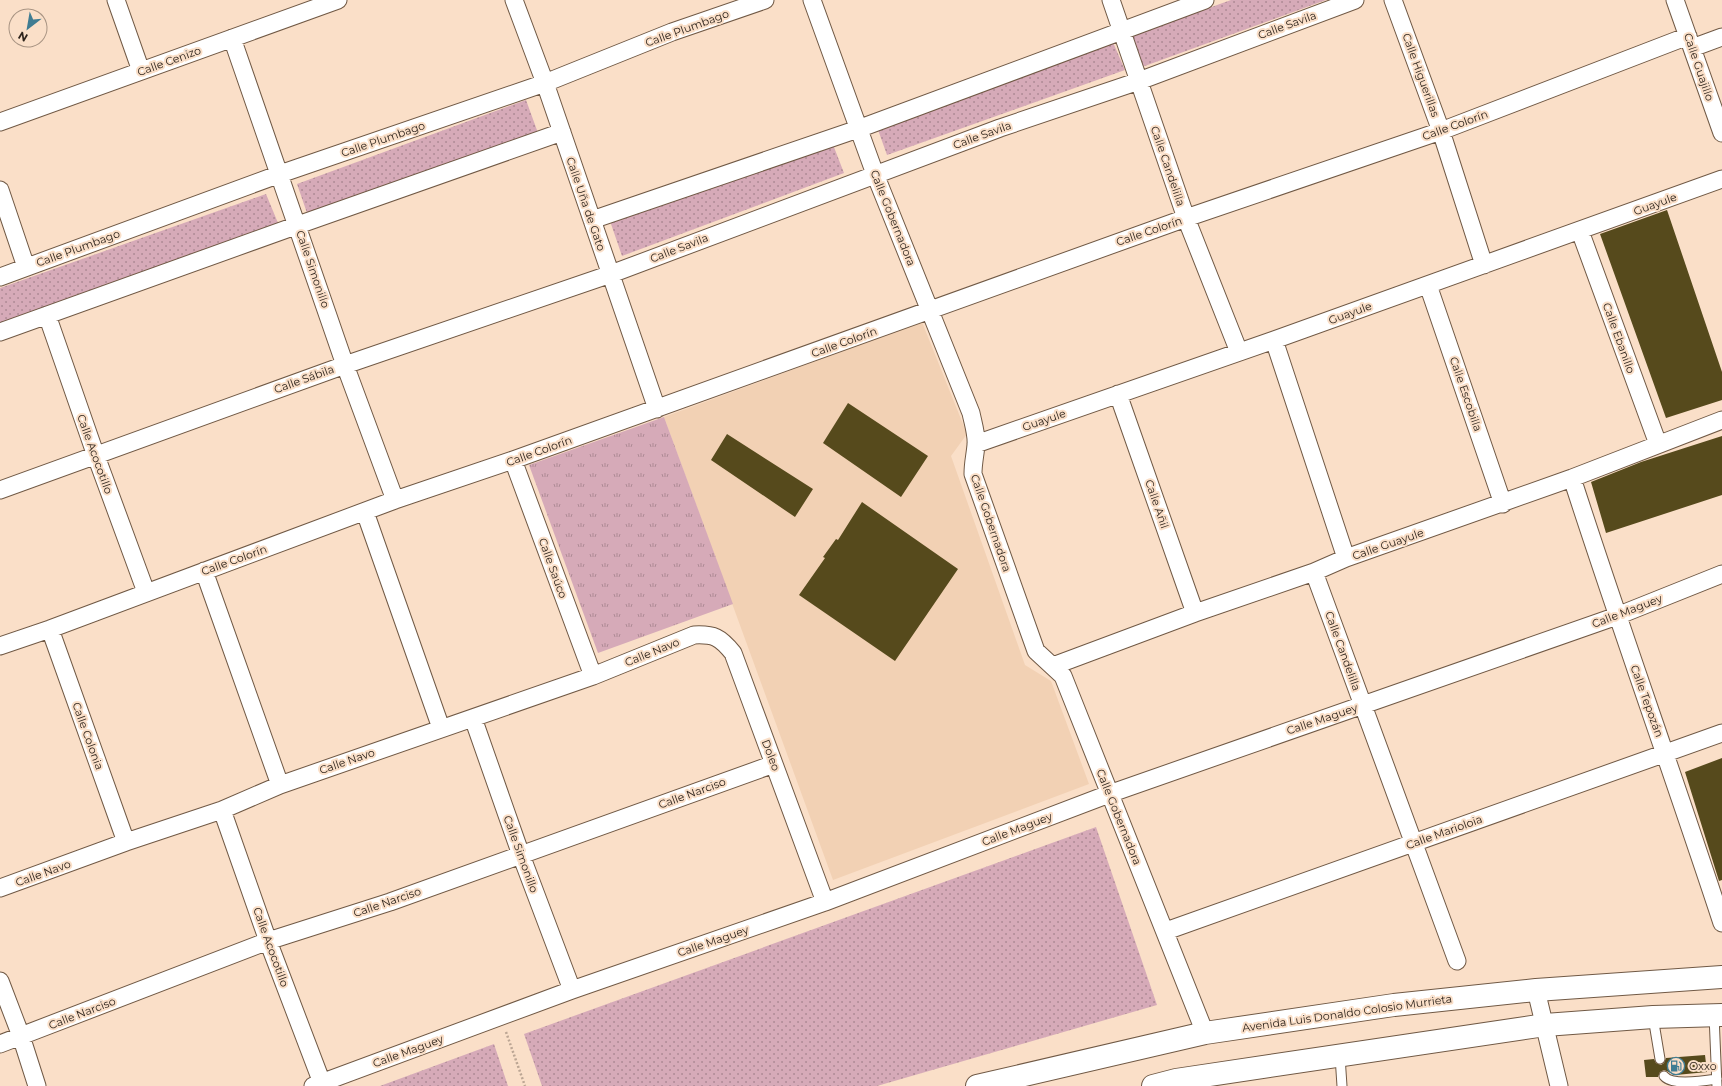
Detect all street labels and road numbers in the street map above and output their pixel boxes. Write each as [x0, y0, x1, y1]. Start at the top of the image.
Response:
street label: Calle Plumbago [643, 6, 731, 50]
street label: Calle Savila [1256, 8, 1318, 42]
street label: Calle Higuerillas [1399, 31, 1443, 119]
street label: Calle Guajillo [1681, 31, 1717, 103]
street label: Calle Cenizo [135, 43, 203, 79]
street label: Calle Colorín [1420, 107, 1490, 143]
street label: Calle Plumbago [339, 118, 427, 160]
street label: Calle Savila [951, 118, 1013, 152]
street label: Calle Candelilla [1148, 124, 1188, 208]
street label: Calle Uña de Gato [563, 155, 609, 253]
street label: Calle Gobernadora [867, 168, 919, 268]
street label: Guayule [1631, 190, 1679, 218]
street label: Calle Colorín [1114, 213, 1184, 249]
street label: Calle Plumbago [34, 226, 122, 270]
street label: Calle Simonillo [293, 228, 333, 310]
street label: Calle Savila [648, 231, 710, 265]
street label: Guayule [1326, 299, 1374, 327]
street label: Calle Ebanillo [1600, 301, 1638, 375]
street label: Calle Colorín [809, 324, 879, 360]
street label: Calle Escobilla [1447, 355, 1485, 433]
street label: Calle Sábila [272, 362, 336, 396]
street label: Guayule [1020, 406, 1068, 434]
street label: Calle Acocotillo [74, 412, 116, 496]
street label: Calle Colorín [504, 433, 574, 469]
street label: Calle Gobernadora [968, 472, 1014, 574]
street label: Calle Añil [1142, 478, 1172, 530]
street label: Calle Guayule [1350, 525, 1426, 563]
street label: Calle Saúco [536, 536, 570, 600]
street label: Calle Colorín [199, 542, 269, 578]
street label: Calle Maguey [1590, 591, 1664, 631]
street label: Calle Candelilla [1322, 609, 1364, 693]
street label: Calle Navo [623, 635, 681, 669]
street label: Calle Tepozán [1627, 663, 1667, 739]
street label: Calle Colonia [69, 700, 107, 772]
street label: Calle Maguey [1285, 700, 1359, 738]
street label: Doleo [759, 737, 783, 773]
street label: Calle Navo [317, 745, 377, 777]
street label: Calle Gobernadora [1093, 767, 1145, 867]
street label: Calle Narciso [656, 774, 728, 812]
street label: Calle Maguey [980, 809, 1054, 849]
street label: Calle Marioloia [1404, 812, 1484, 852]
street label: Calle Simonillo [501, 813, 541, 895]
street label: Calle Navo [14, 857, 73, 889]
street label: Calle Narciso [351, 884, 423, 920]
street label: Calle Acocotillo [250, 905, 292, 989]
street label: Calle Maguey [676, 922, 750, 960]
street label: Avenida Luis Donaldo Colosio Murrieta [1241, 991, 1453, 1035]
street label: Calle Narciso [46, 994, 118, 1032]
street label: Calle Maguey [371, 1032, 445, 1070]

